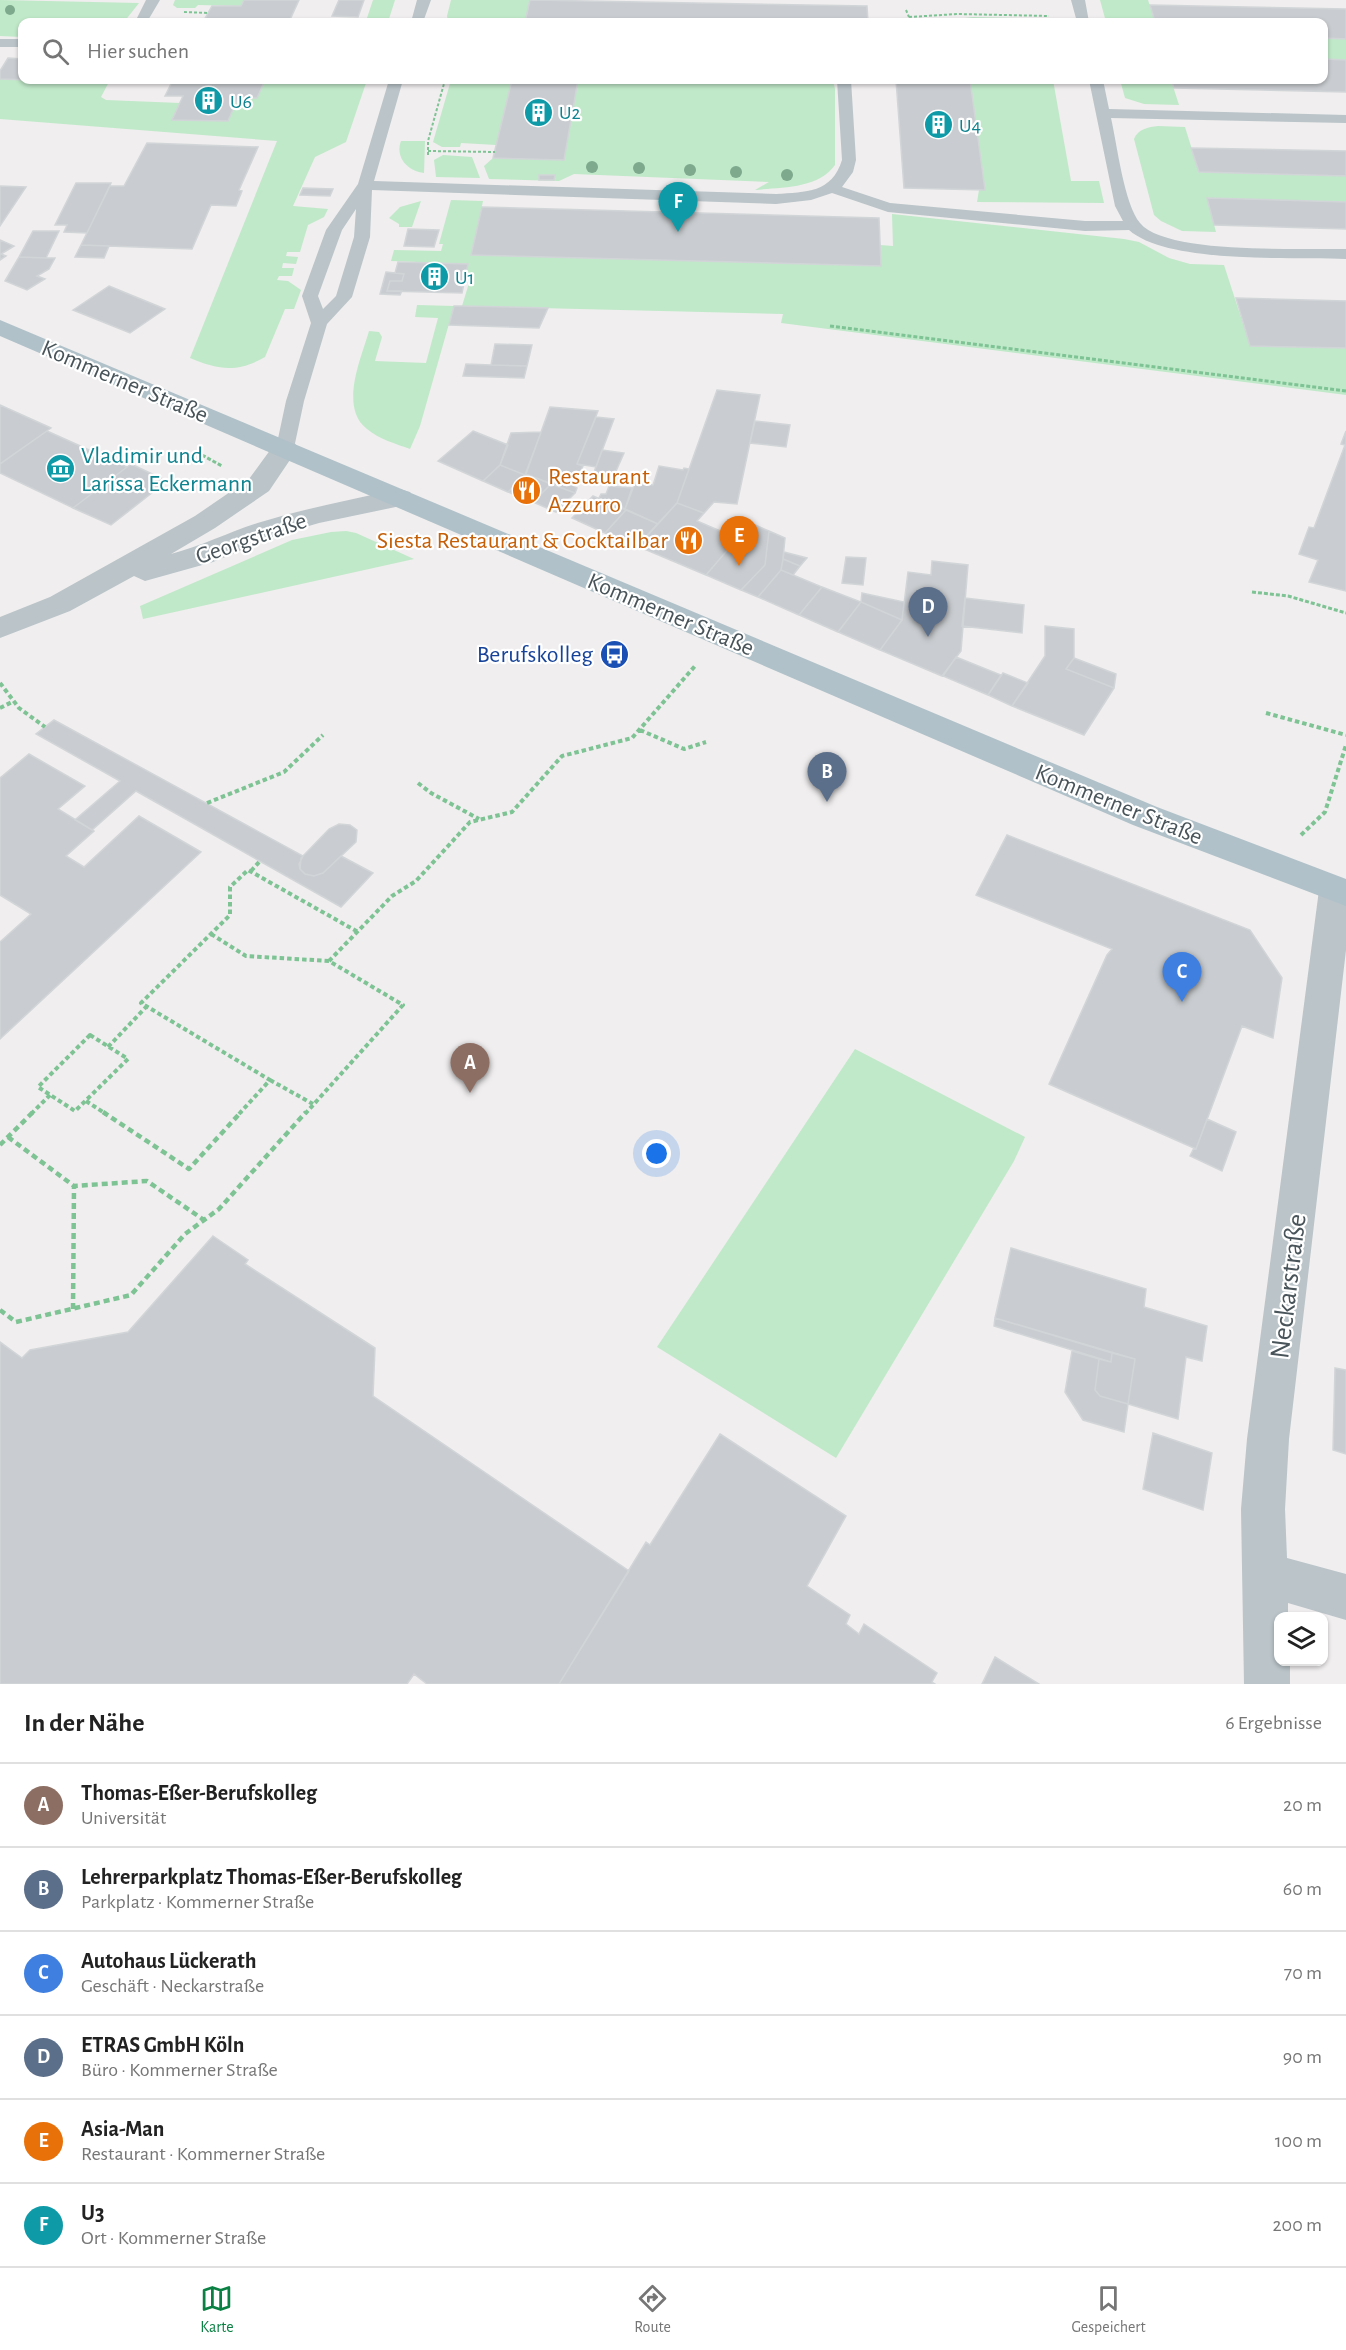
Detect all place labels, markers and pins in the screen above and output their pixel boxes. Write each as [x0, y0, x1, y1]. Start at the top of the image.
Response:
building icon: U6 [193, 85, 225, 117]
place label: U6 [230, 92, 252, 112]
building icon: U2 [522, 96, 554, 128]
place label: U2 [559, 103, 581, 123]
building icon: U4 [922, 109, 954, 141]
place label: U4 [959, 116, 981, 136]
pin: F [658, 182, 698, 232]
building icon: U1 [418, 261, 450, 293]
place label: U1 [455, 268, 474, 288]
place label: Vladimir und Larissa Eckermann [81, 444, 252, 496]
museum icon: Vladimir und Larissa Eckermann [44, 453, 76, 485]
place label: Restaurant Azzurro [548, 465, 650, 517]
restaurant icon: Restaurant Azzurro [511, 474, 543, 506]
pin: E [720, 516, 758, 566]
restaurant icon: Siesta Restaurant & Cocktailbar [673, 524, 705, 556]
place label: Siesta Restaurant & Cocktailbar [377, 529, 668, 553]
pin: D [908, 588, 948, 637]
bus stop icon: Berufskolleg [598, 638, 630, 670]
place label: Berufskolleg [477, 643, 593, 667]
pin: B [808, 752, 846, 802]
pin: C [1162, 952, 1202, 1002]
pin: A [450, 1044, 490, 1093]

